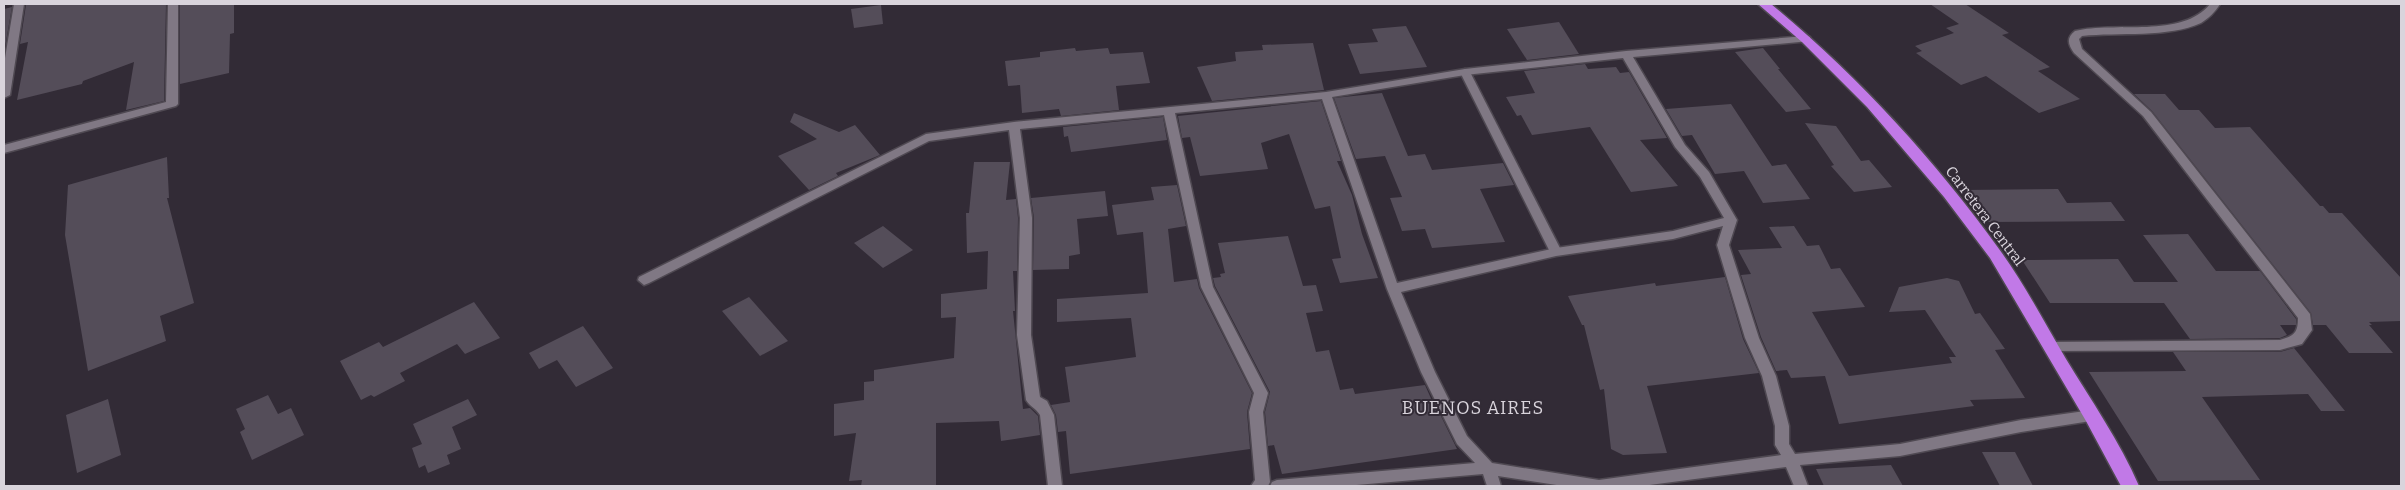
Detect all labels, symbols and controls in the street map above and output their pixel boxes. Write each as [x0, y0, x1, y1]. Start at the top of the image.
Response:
street label: Carretera Central [1942, 163, 2028, 269]
district label: BUENOS AIRES [1402, 397, 1544, 419]

